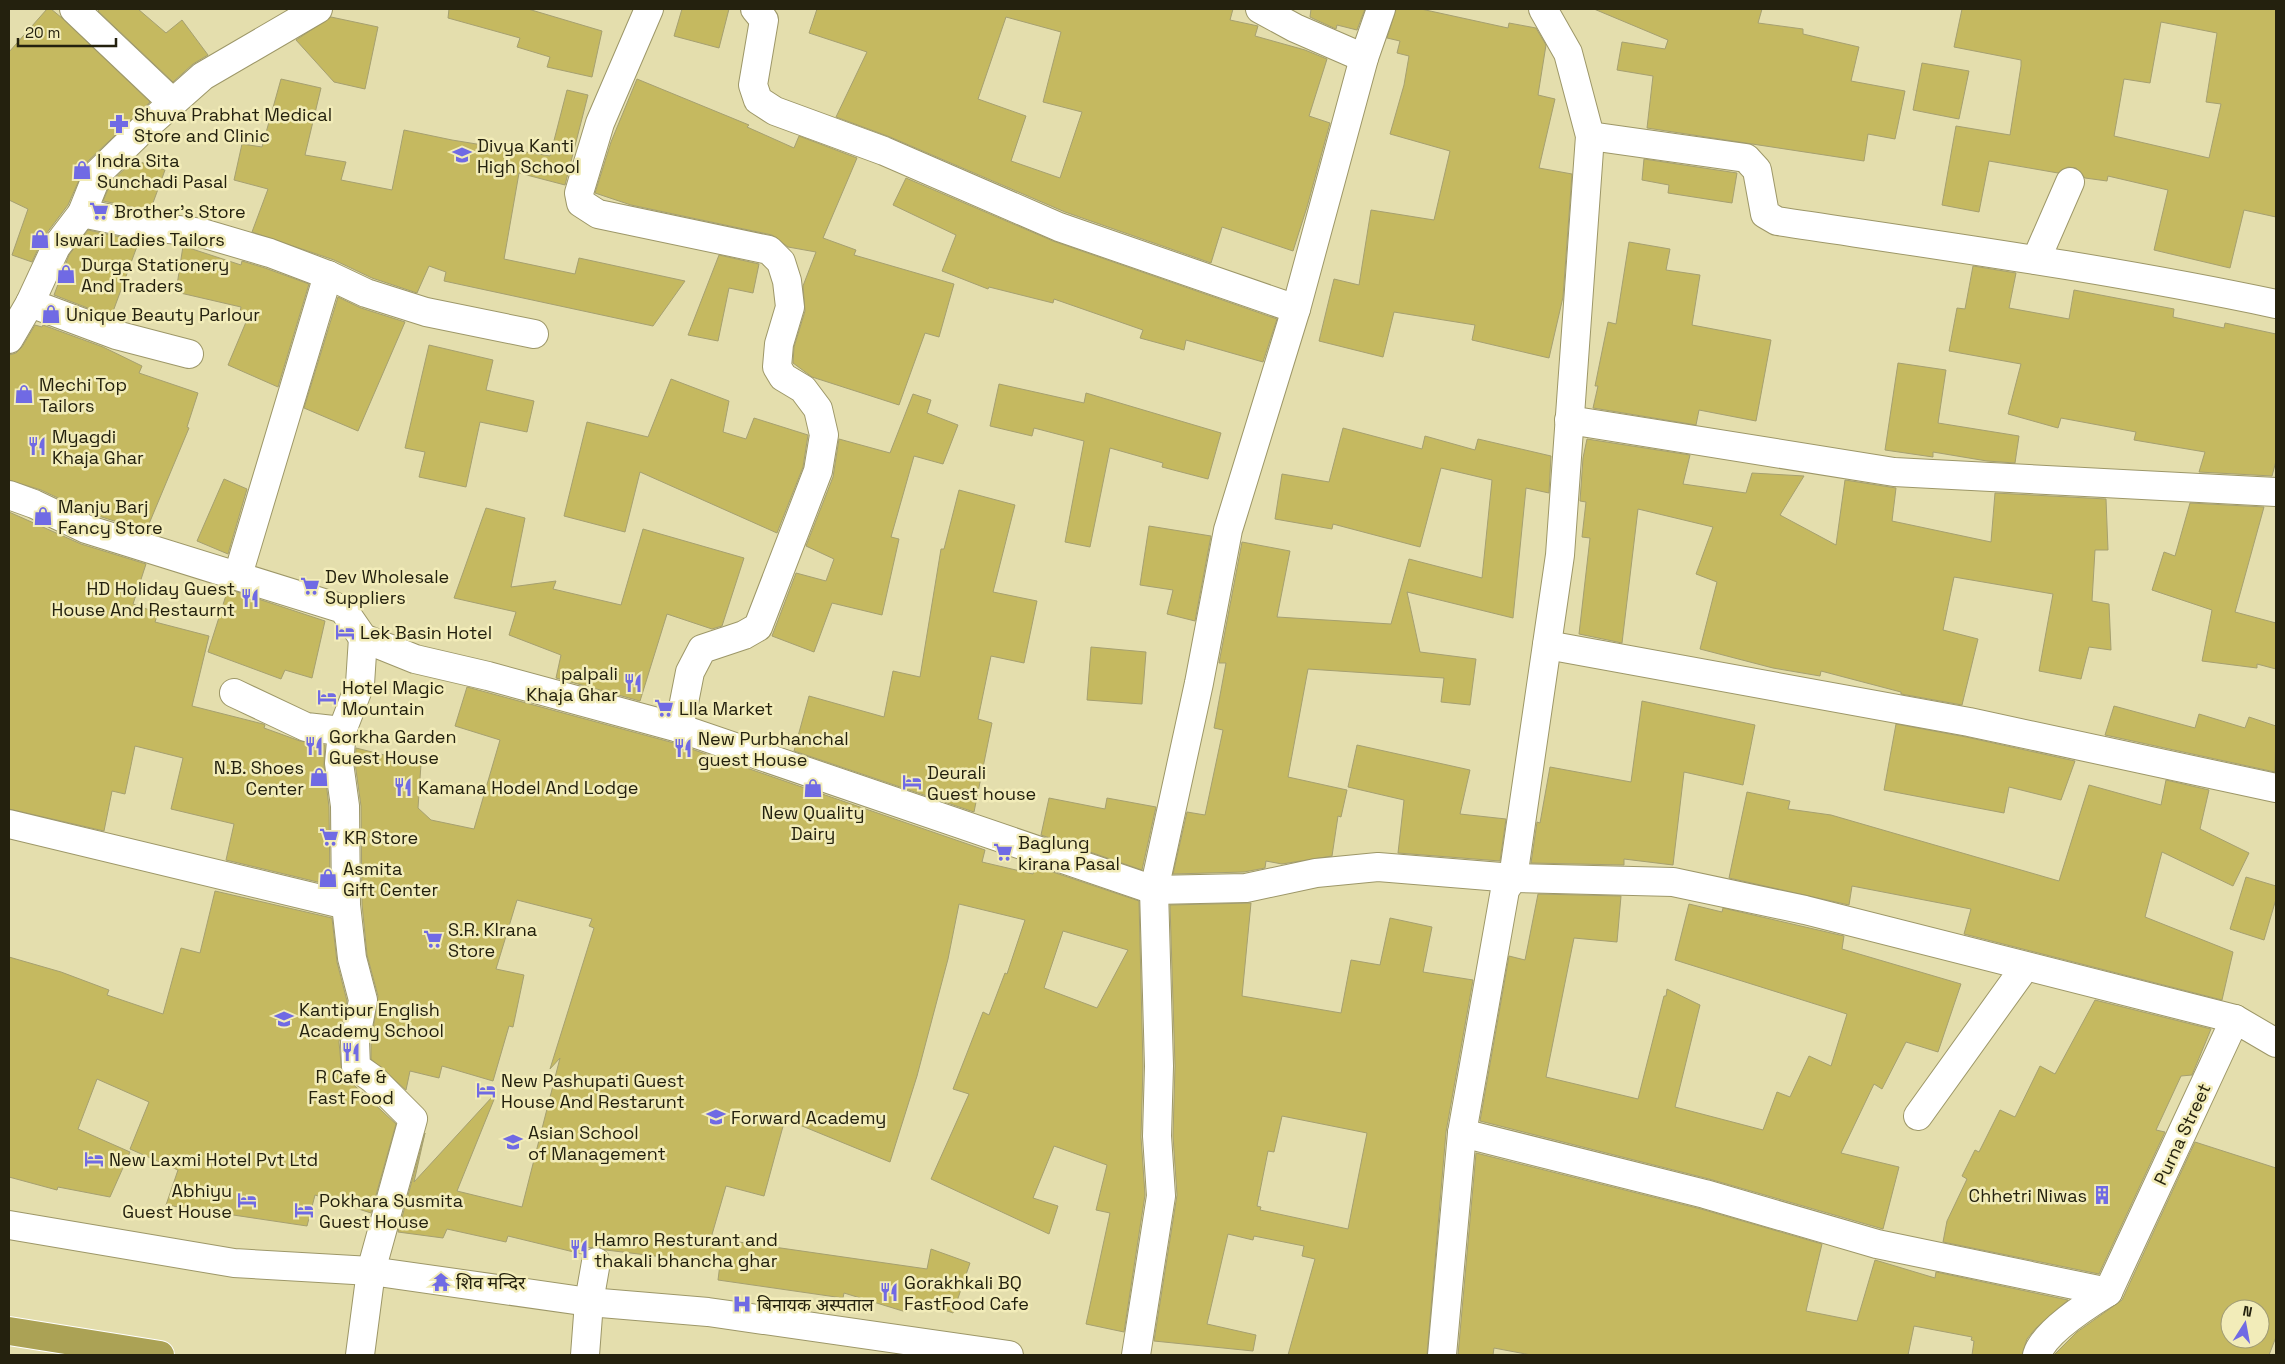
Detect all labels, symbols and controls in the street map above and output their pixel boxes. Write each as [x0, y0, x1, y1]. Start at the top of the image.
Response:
scale bar [18, 15, 115, 47]
text: 20 m [25, 23, 60, 42]
place label: Shuva Prabhat Medical Store and Clinic [134, 103, 332, 147]
pharmacy icon: Shuva Prabhat Medical Store and Clinic [108, 113, 130, 135]
place label: Divya Kanti High School [477, 134, 580, 178]
school or university icon: Divya Kanti High School [451, 144, 473, 166]
place label: Indra Sita Sunchadi Pasal [97, 149, 228, 193]
shop icon: Indra Sita Sunchadi Pasal [71, 159, 93, 181]
supermarket icon: Brother's Store [88, 200, 110, 222]
place label: Brother's Store [114, 200, 246, 223]
shop icon: Iswari Ladies Tailors [29, 228, 51, 250]
place label: Iswari Ladies Tailors [55, 228, 225, 251]
place label: Durga Stationery And Traders [81, 253, 229, 297]
shop icon: Durga Stationery And Traders [55, 263, 77, 285]
shop icon: Unique Beauty Parlour [40, 303, 62, 325]
place label: Unique Beauty Parlour [66, 303, 260, 326]
place label: Mechi Top Tailors [39, 373, 127, 417]
shop icon: Mechi Top Tailors [13, 383, 35, 405]
place label: Myagdi Khaja Ghar [52, 425, 144, 469]
restaurant icon: Myagdi Khaja Ghar [26, 435, 48, 457]
place label: Manju Barj Fancy Store [58, 495, 163, 539]
shop icon: Manju Barj Fancy Store [32, 505, 54, 527]
place label: Dev Wholesale Suppliers [325, 565, 449, 609]
supermarket icon: Dev Wholesale Suppliers [299, 575, 321, 597]
place label: HD Holiday Guest House And Restaurnt [51, 577, 235, 621]
restaurant icon: HD Holiday Guest House And Restaurnt [239, 587, 261, 609]
hotel icon: Lek Basin Hotel [334, 621, 356, 643]
place label: Lek Basin Hotel [360, 621, 492, 644]
place label: palpali Khaja Ghar [526, 662, 618, 706]
restaurant icon: palpali Khaja Ghar [622, 672, 644, 694]
place label: Hotel Magic Mountain [342, 676, 445, 720]
hotel icon: Hotel Magic Mountain [316, 686, 338, 708]
supermarket icon: LIla Market [653, 697, 675, 719]
place label: LIla Market [679, 697, 773, 720]
place label: Gorkha Garden Guest House [329, 725, 456, 769]
place label: New Purbhanchal guest House [698, 727, 849, 771]
restaurant icon: Gorkha Garden Guest House [303, 735, 325, 757]
restaurant icon: New Purbhanchal guest House [672, 737, 694, 759]
place label: N.B. Shoes Center [214, 756, 304, 800]
place label: Deurali Guest house [927, 761, 1036, 805]
shop icon: N.B. Shoes Center [308, 766, 330, 788]
hotel icon: Deurali Guest house [901, 771, 923, 793]
restaurant icon: Kamana Hodel And Lodge [392, 776, 414, 798]
place label: Kamana Hodel And Lodge [418, 776, 638, 799]
shop icon: New Quality Dairy [802, 777, 824, 799]
place label: New Quality Dairy [762, 801, 865, 845]
supermarket icon: KR Store [318, 826, 340, 848]
place label: KR Store [344, 826, 418, 849]
place label: Baglung kirana Pasal [1018, 831, 1120, 875]
supermarket icon: Baglung kirana Pasal [992, 841, 1014, 863]
place label: Asmita Gift Center [343, 857, 438, 901]
shop icon: Asmita Gift Center [317, 867, 339, 889]
place label: S.R. KIrana Store [448, 918, 537, 962]
supermarket icon: S.R. KIrana Store [422, 928, 444, 950]
place label: Kantipur English Academy School [299, 998, 444, 1042]
school or university icon: Kantipur English Academy School [273, 1008, 295, 1030]
restaurant icon: R Cafe & Fast Food [340, 1041, 362, 1063]
place label: R Cafe & Fast Food [308, 1065, 394, 1109]
place label: New Pashupati Guest House And Restarunt [501, 1069, 685, 1113]
hotel icon: New Pashupati Guest House And Restarunt [475, 1079, 497, 1101]
street label: Purna Street [2148, 1079, 2216, 1189]
school or university icon: Forward Academy [705, 1106, 727, 1128]
place label: Forward Academy [731, 1106, 886, 1129]
place label: Asian School of Management [528, 1121, 666, 1165]
school or university icon: Asian School of Management [502, 1131, 524, 1153]
hotel icon: New Laxmi Hotel Pvt Ltd [83, 1148, 105, 1170]
place label: New Laxmi Hotel Pvt Ltd [109, 1148, 318, 1171]
place label: Abhiyu Guest House [122, 1179, 232, 1223]
place label: Chhetri Niwas [1969, 1184, 2087, 1207]
building icon: Chhetri Niwas [2091, 1184, 2113, 1206]
hotel icon: Abhiyu Guest House [236, 1189, 258, 1211]
place label: Pokhara Susmita Guest House [319, 1189, 463, 1233]
hotel icon: Pokhara Susmita Guest House [293, 1199, 315, 1221]
place label: Hamro Resturant and thakali bhancha ghar [594, 1228, 778, 1272]
restaurant icon: Hamro Resturant and thakali bhancha ghar [568, 1238, 590, 1260]
temple icon: शिव मन्दिर [430, 1271, 452, 1293]
place label: शिव मन्दिर [456, 1271, 526, 1294]
place label: Gorakhkali BQ FastFood Cafe [904, 1271, 1029, 1315]
restaurant icon: Gorakhkali BQ FastFood Cafe [878, 1281, 900, 1303]
hospital icon: बिनायक अस्पताल [731, 1293, 753, 1315]
place label: बिनायक अस्पताल [757, 1293, 874, 1316]
north arrow [2220, 1299, 2270, 1349]
text: N [2241, 1302, 2254, 1321]

